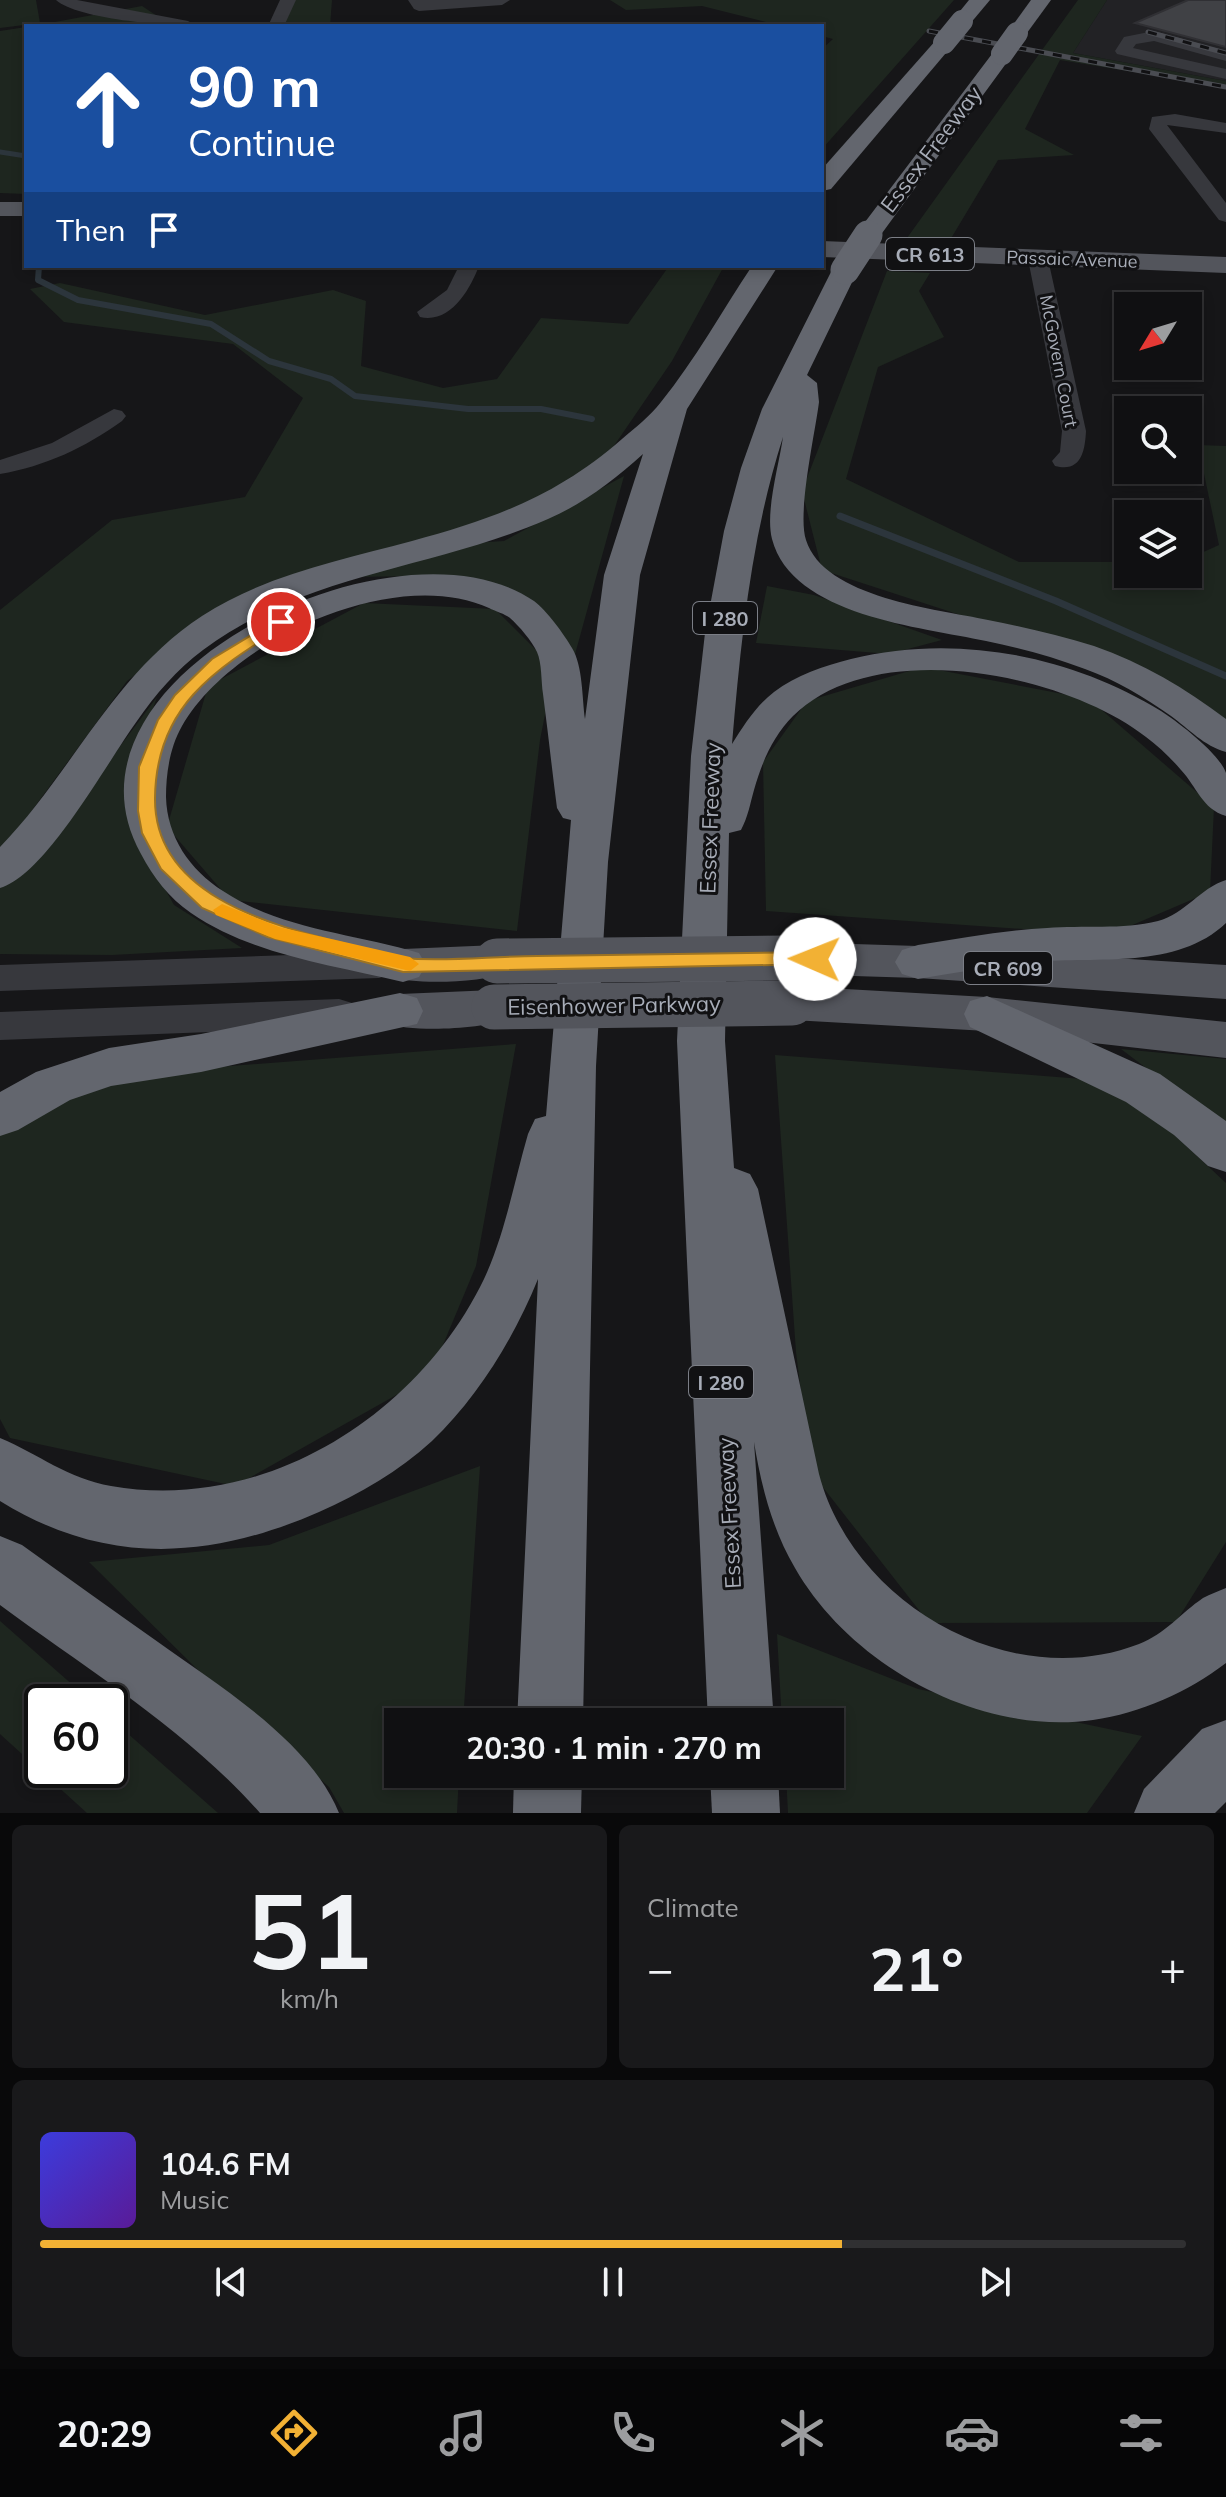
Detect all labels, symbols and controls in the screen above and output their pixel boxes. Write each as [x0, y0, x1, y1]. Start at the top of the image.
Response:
text: 90 m [188, 51, 321, 121]
icon: ahead [56, 56, 160, 160]
street label: Essex Freeway [874, 80, 988, 218]
text: Continue [188, 120, 336, 165]
icon: arrive [142, 208, 186, 252]
text: Then [56, 211, 126, 249]
road number: CR 613 [886, 238, 974, 270]
street label: Passaic Avenue [1006, 245, 1138, 273]
north arrow [1114, 292, 1202, 380]
map controls [1114, 292, 1202, 588]
street label: McGovern Court [1035, 293, 1083, 429]
button: search [1114, 396, 1202, 484]
button: layers [1114, 500, 1202, 588]
pin [247, 588, 315, 656]
icon: arrive [259, 600, 303, 644]
road number: I 280 [693, 602, 757, 634]
street label: Essex Freeway [693, 742, 727, 894]
position arrow [773, 917, 857, 1001]
road number: CR 609 [964, 952, 1052, 984]
street label: Eisenhower Parkway [507, 989, 721, 1021]
road number: I 280 [689, 1366, 753, 1398]
street label: Essex Freeway [711, 1436, 747, 1589]
speed limit sign: 60 [24, 1684, 128, 1788]
text: 20:30 · 1 min · 270 m [466, 1729, 762, 1767]
text: 51 [247, 1864, 372, 1995]
text: Climate [647, 1891, 739, 1924]
text: 21° [869, 1931, 964, 2006]
text: − [647, 1941, 673, 1996]
text: + [1160, 1941, 1186, 1996]
text: km/h [280, 1982, 339, 2015]
text: 104.6 FM [160, 2145, 291, 2183]
text: Music [160, 2183, 229, 2216]
icon: previous [209, 2260, 253, 2304]
icon: pause [591, 2260, 635, 2304]
icon: next [973, 2260, 1017, 2304]
icon: directions [266, 2405, 322, 2461]
icon: music [435, 2405, 491, 2461]
icon: phone [605, 2405, 661, 2461]
icon: climate [774, 2405, 830, 2461]
icon: car [944, 2405, 1000, 2461]
icon: filters [1113, 2405, 1169, 2461]
text: 20:29 [57, 2411, 152, 2456]

